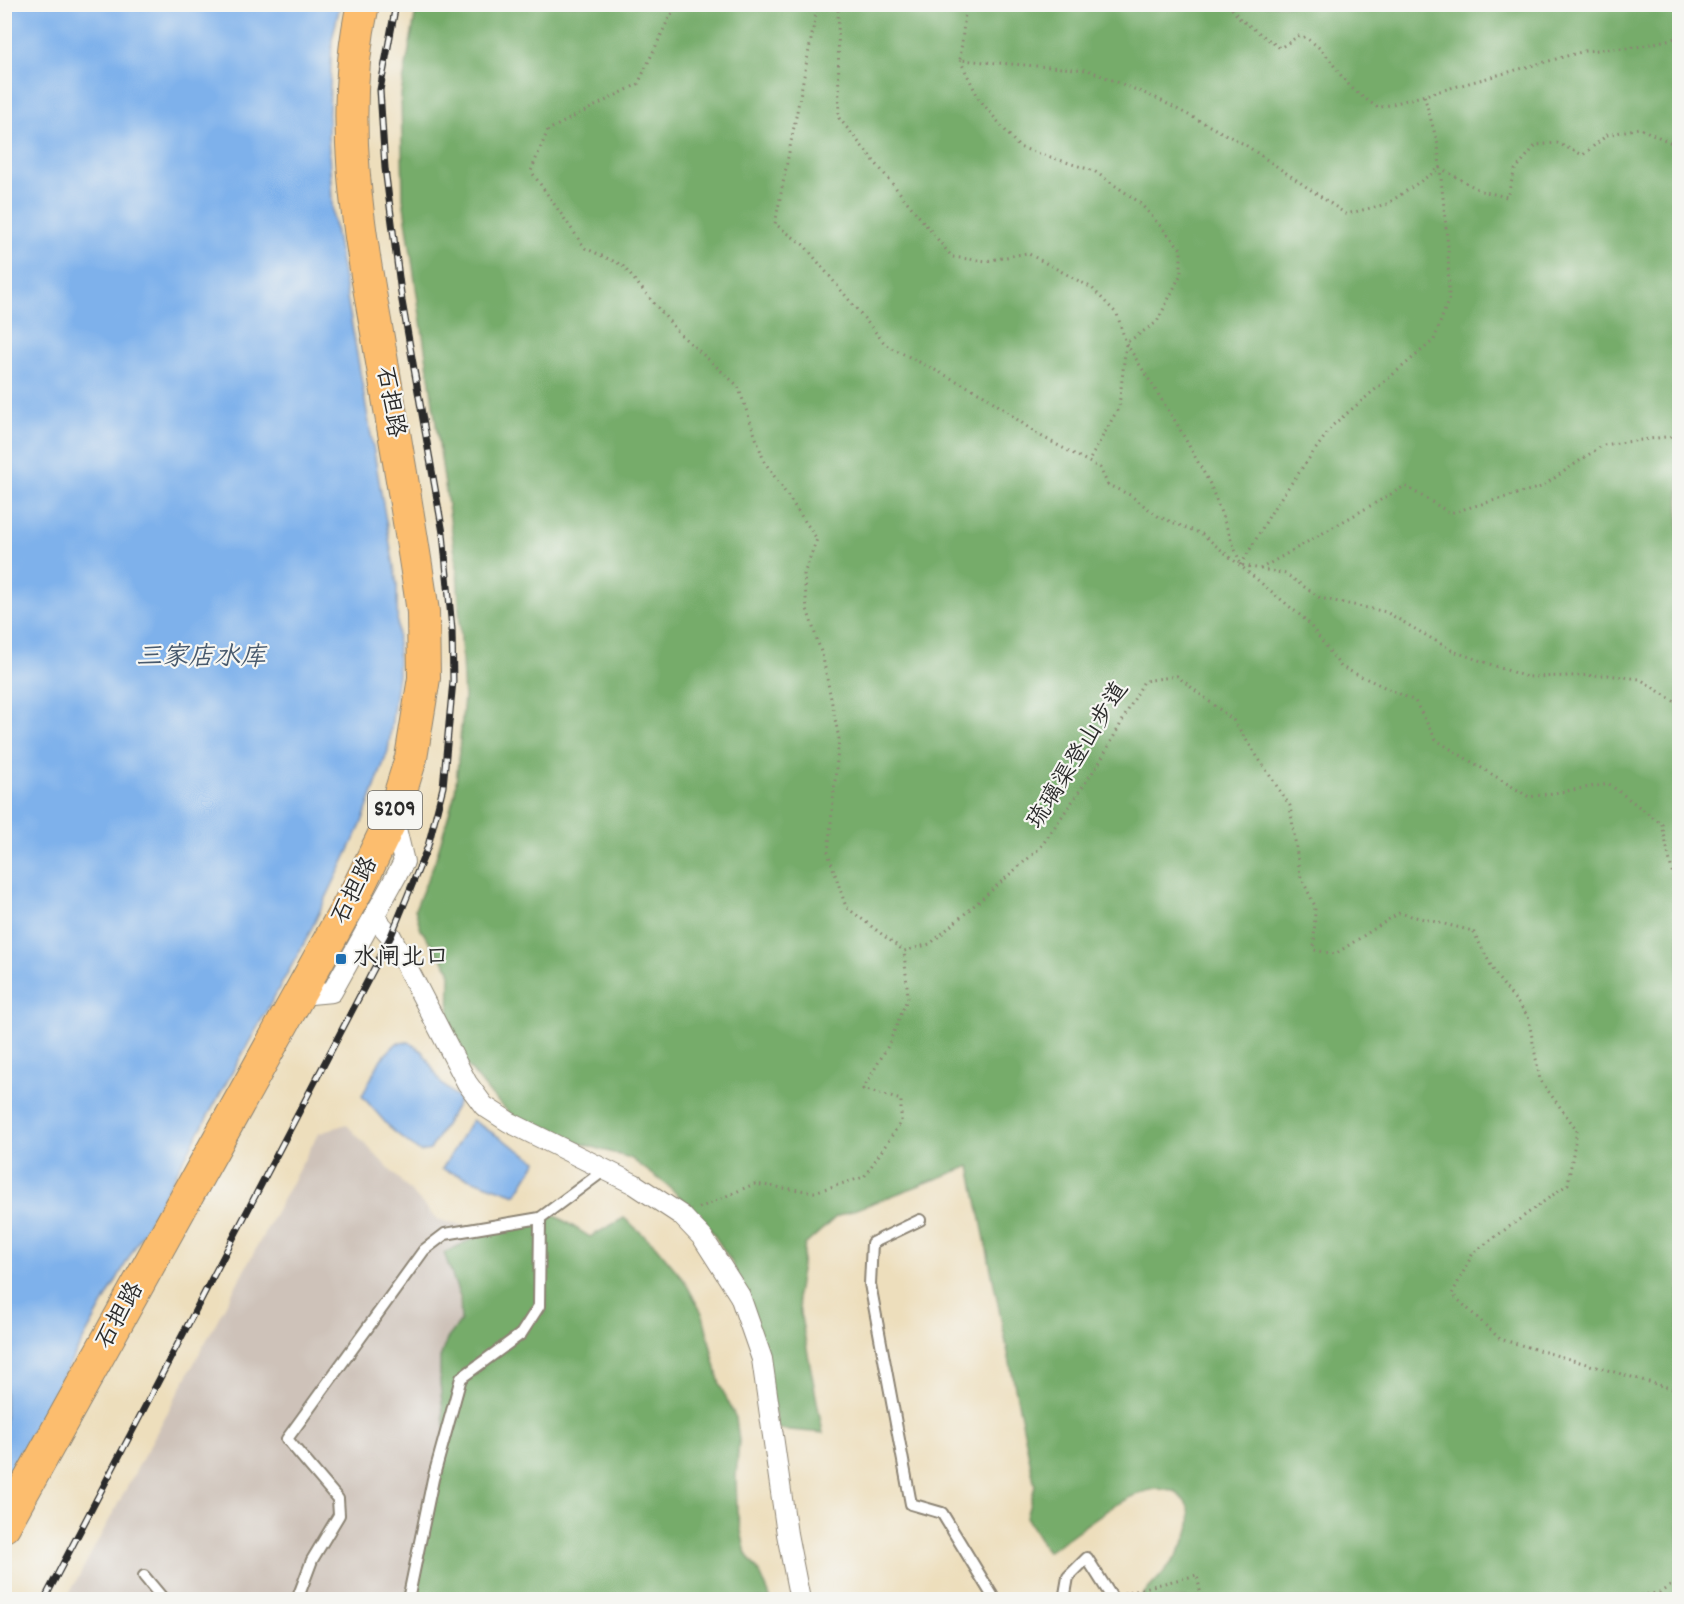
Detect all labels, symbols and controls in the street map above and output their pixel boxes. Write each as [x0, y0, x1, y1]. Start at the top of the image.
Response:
street label: 石担路 [366, 364, 412, 440]
water label: 三家店水库 [136, 640, 268, 677]
street label: 琉璃渠登山步道 [1020, 676, 1138, 836]
road number: S209 [368, 791, 422, 829]
street label: 石担路 [325, 851, 387, 931]
place label: 水闸北口 [353, 942, 449, 976]
marker: 水闸北口 [334, 952, 348, 966]
street label: 石担路 [89, 1276, 153, 1356]

